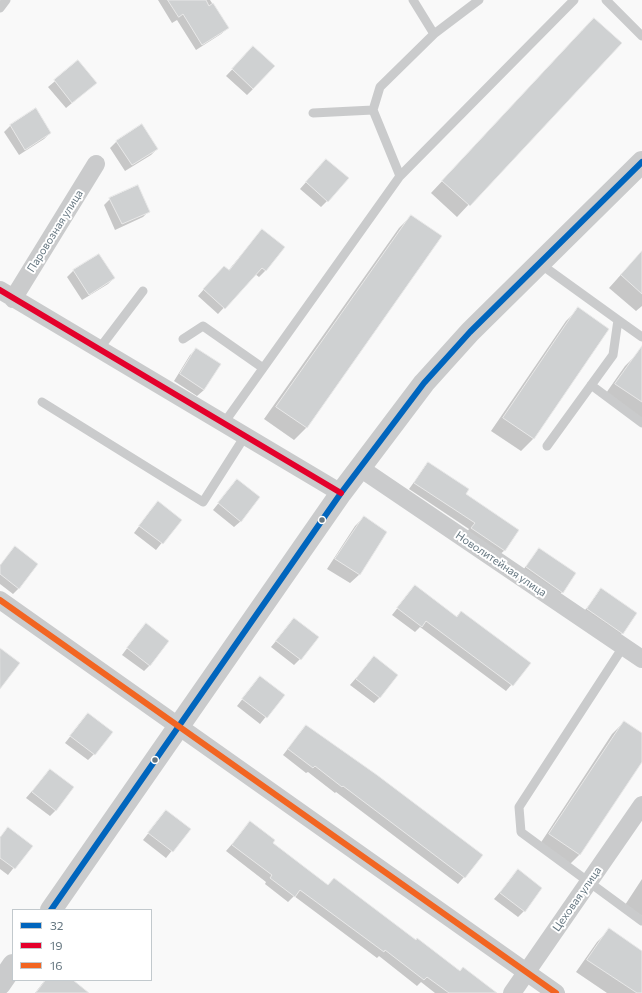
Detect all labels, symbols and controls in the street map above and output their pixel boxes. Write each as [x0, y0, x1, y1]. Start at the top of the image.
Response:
street label: Паровозная улица [24, 187, 86, 275]
unlabelled marker [317, 515, 327, 525]
street label: Новолитейная улица [453, 529, 549, 599]
unlabelled marker [150, 755, 160, 765]
street label: Цеховая улица [550, 864, 604, 934]
legend [12, 909, 152, 981]
text: 32 [50, 918, 63, 932]
text: 19 [50, 938, 62, 952]
text: 16 [50, 958, 62, 972]

